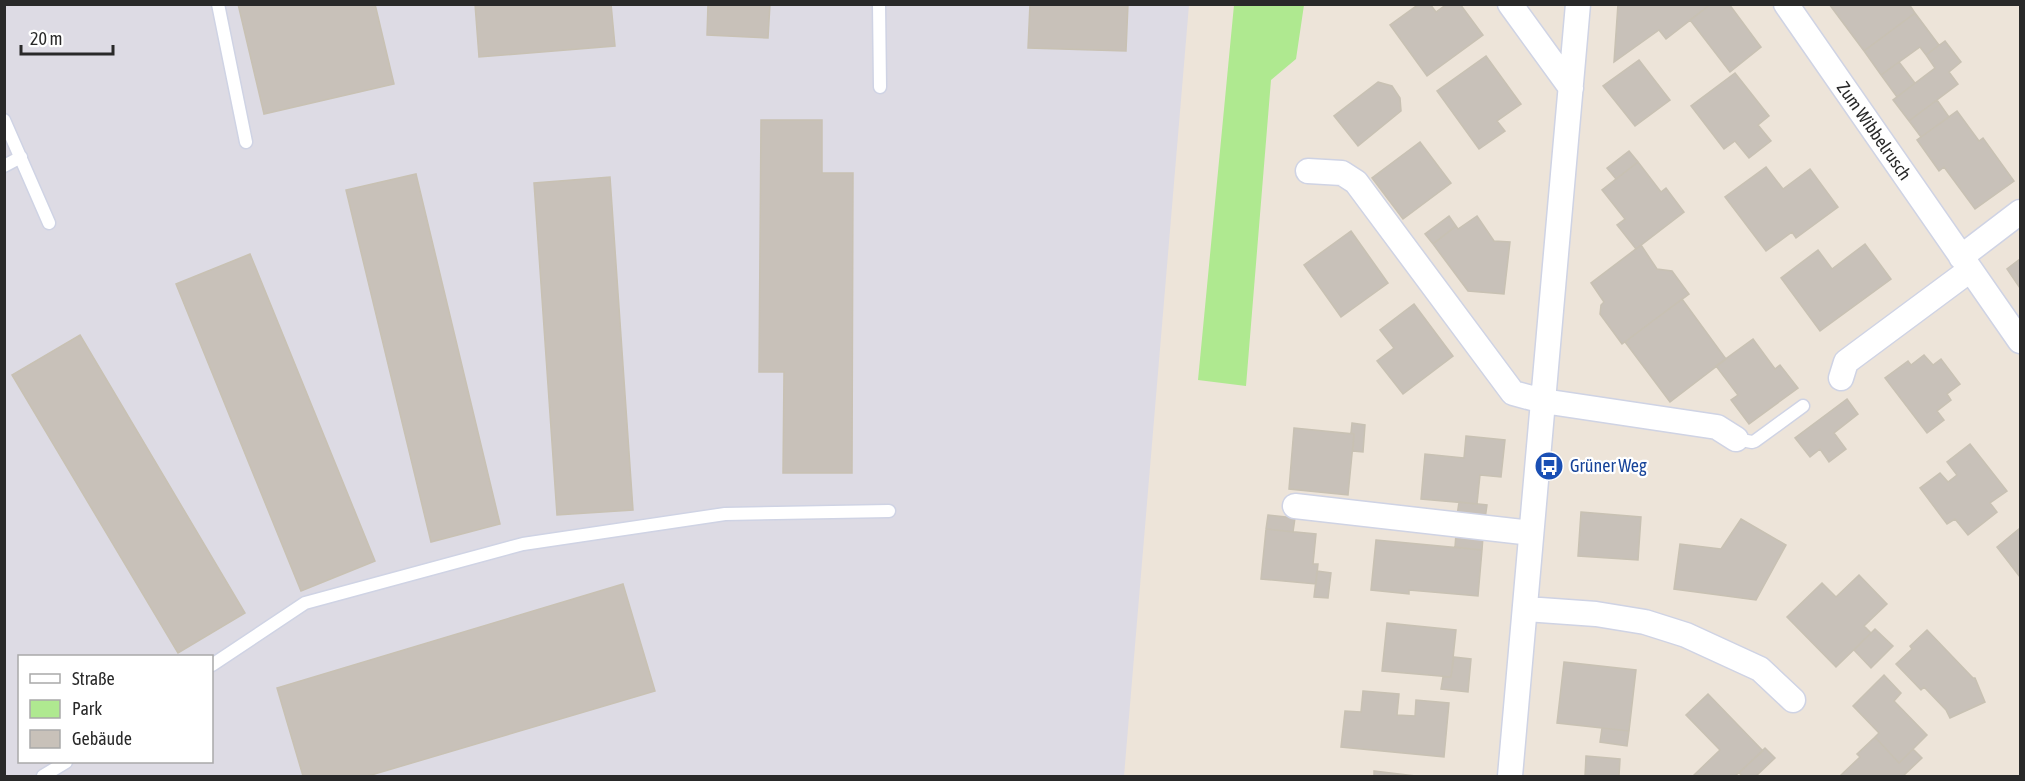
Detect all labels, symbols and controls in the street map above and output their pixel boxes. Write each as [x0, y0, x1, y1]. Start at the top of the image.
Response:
scale bar [21, 18, 112, 56]
text: 20 m [30, 28, 62, 49]
street label: Zum Wibbelrusch [1833, 78, 1916, 184]
bus stop icon: Grüner Weg [1533, 450, 1565, 482]
place label: Grüner Weg [1570, 455, 1647, 476]
legend [18, 655, 213, 763]
text: Straße [72, 668, 115, 689]
text: Park [72, 698, 102, 719]
text: Gebäude [72, 728, 132, 749]

